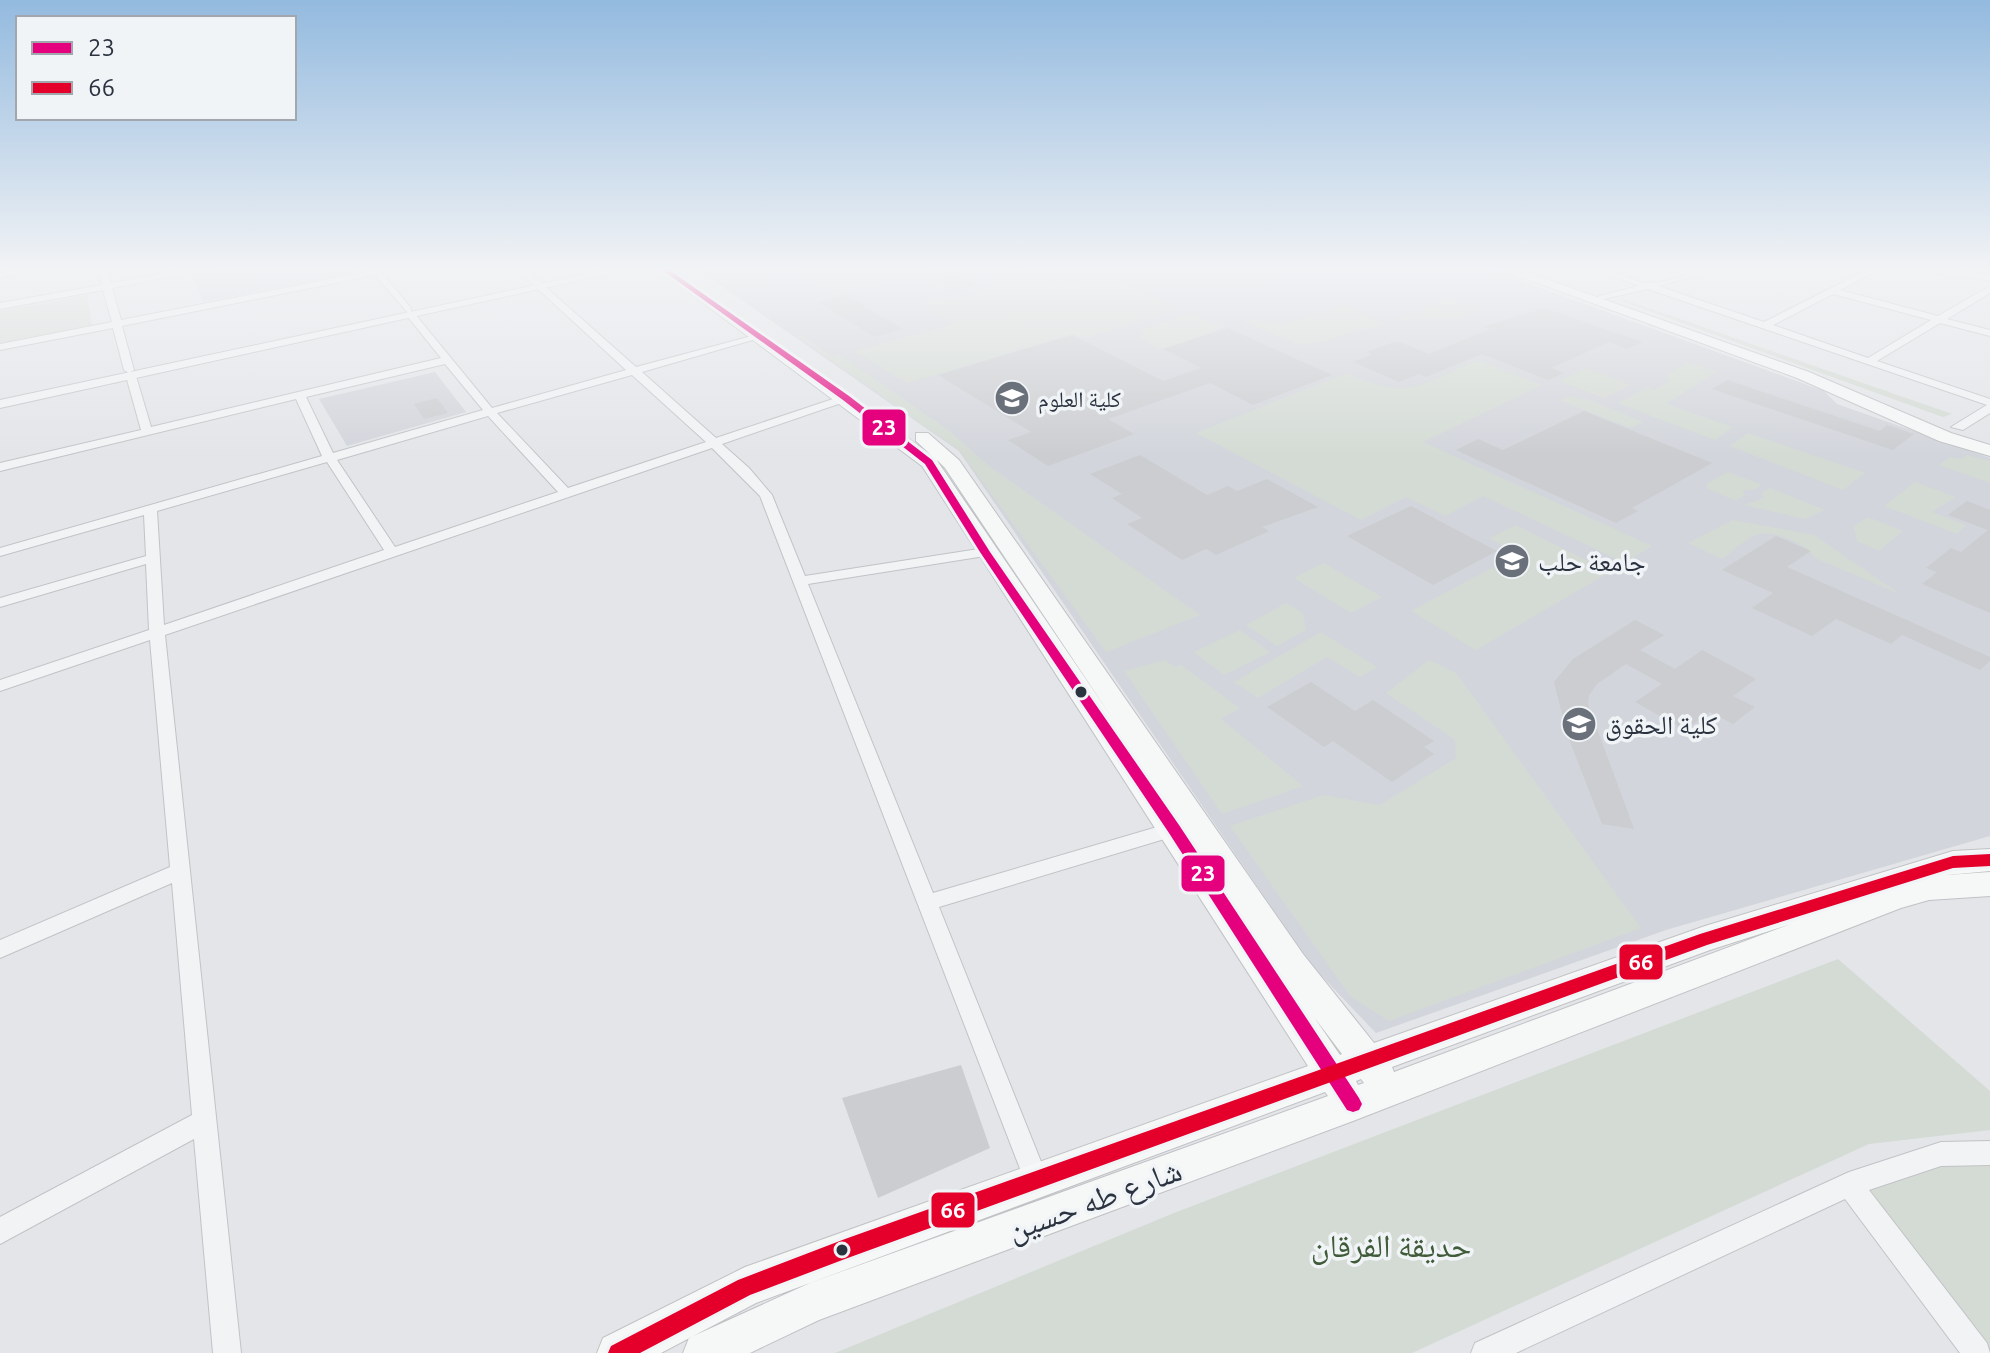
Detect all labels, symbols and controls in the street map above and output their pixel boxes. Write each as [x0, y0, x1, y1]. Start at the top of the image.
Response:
legend [16, 16, 296, 120]
text: 23 [88, 34, 115, 61]
text: 66 [88, 74, 115, 101]
school or university icon: كلية العلوم [993, 379, 1031, 417]
place label: كلية العلوم [1038, 386, 1121, 414]
line badge: 23 [861, 408, 907, 447]
text: 23 [872, 414, 896, 439]
school or university icon: جامعة حلب [1493, 542, 1531, 580]
place label: جامعة حلب [1538, 547, 1646, 576]
unlabelled marker [1073, 684, 1089, 700]
school or university icon: كلية الحقوق [1560, 705, 1598, 743]
place label: كلية الحقوق [1605, 710, 1718, 741]
line badge: 23 [1180, 854, 1226, 893]
text: 23 [1191, 860, 1215, 885]
line badge: 66 [1618, 943, 1664, 981]
text: 66 [1629, 949, 1653, 974]
street label: شارع طه حسين [1002, 1151, 1187, 1250]
line badge: 66 [930, 1191, 976, 1229]
text: 66 [941, 1197, 965, 1222]
park label: حديقة الفرقان [1311, 1227, 1471, 1265]
unlabelled marker [834, 1242, 850, 1258]

